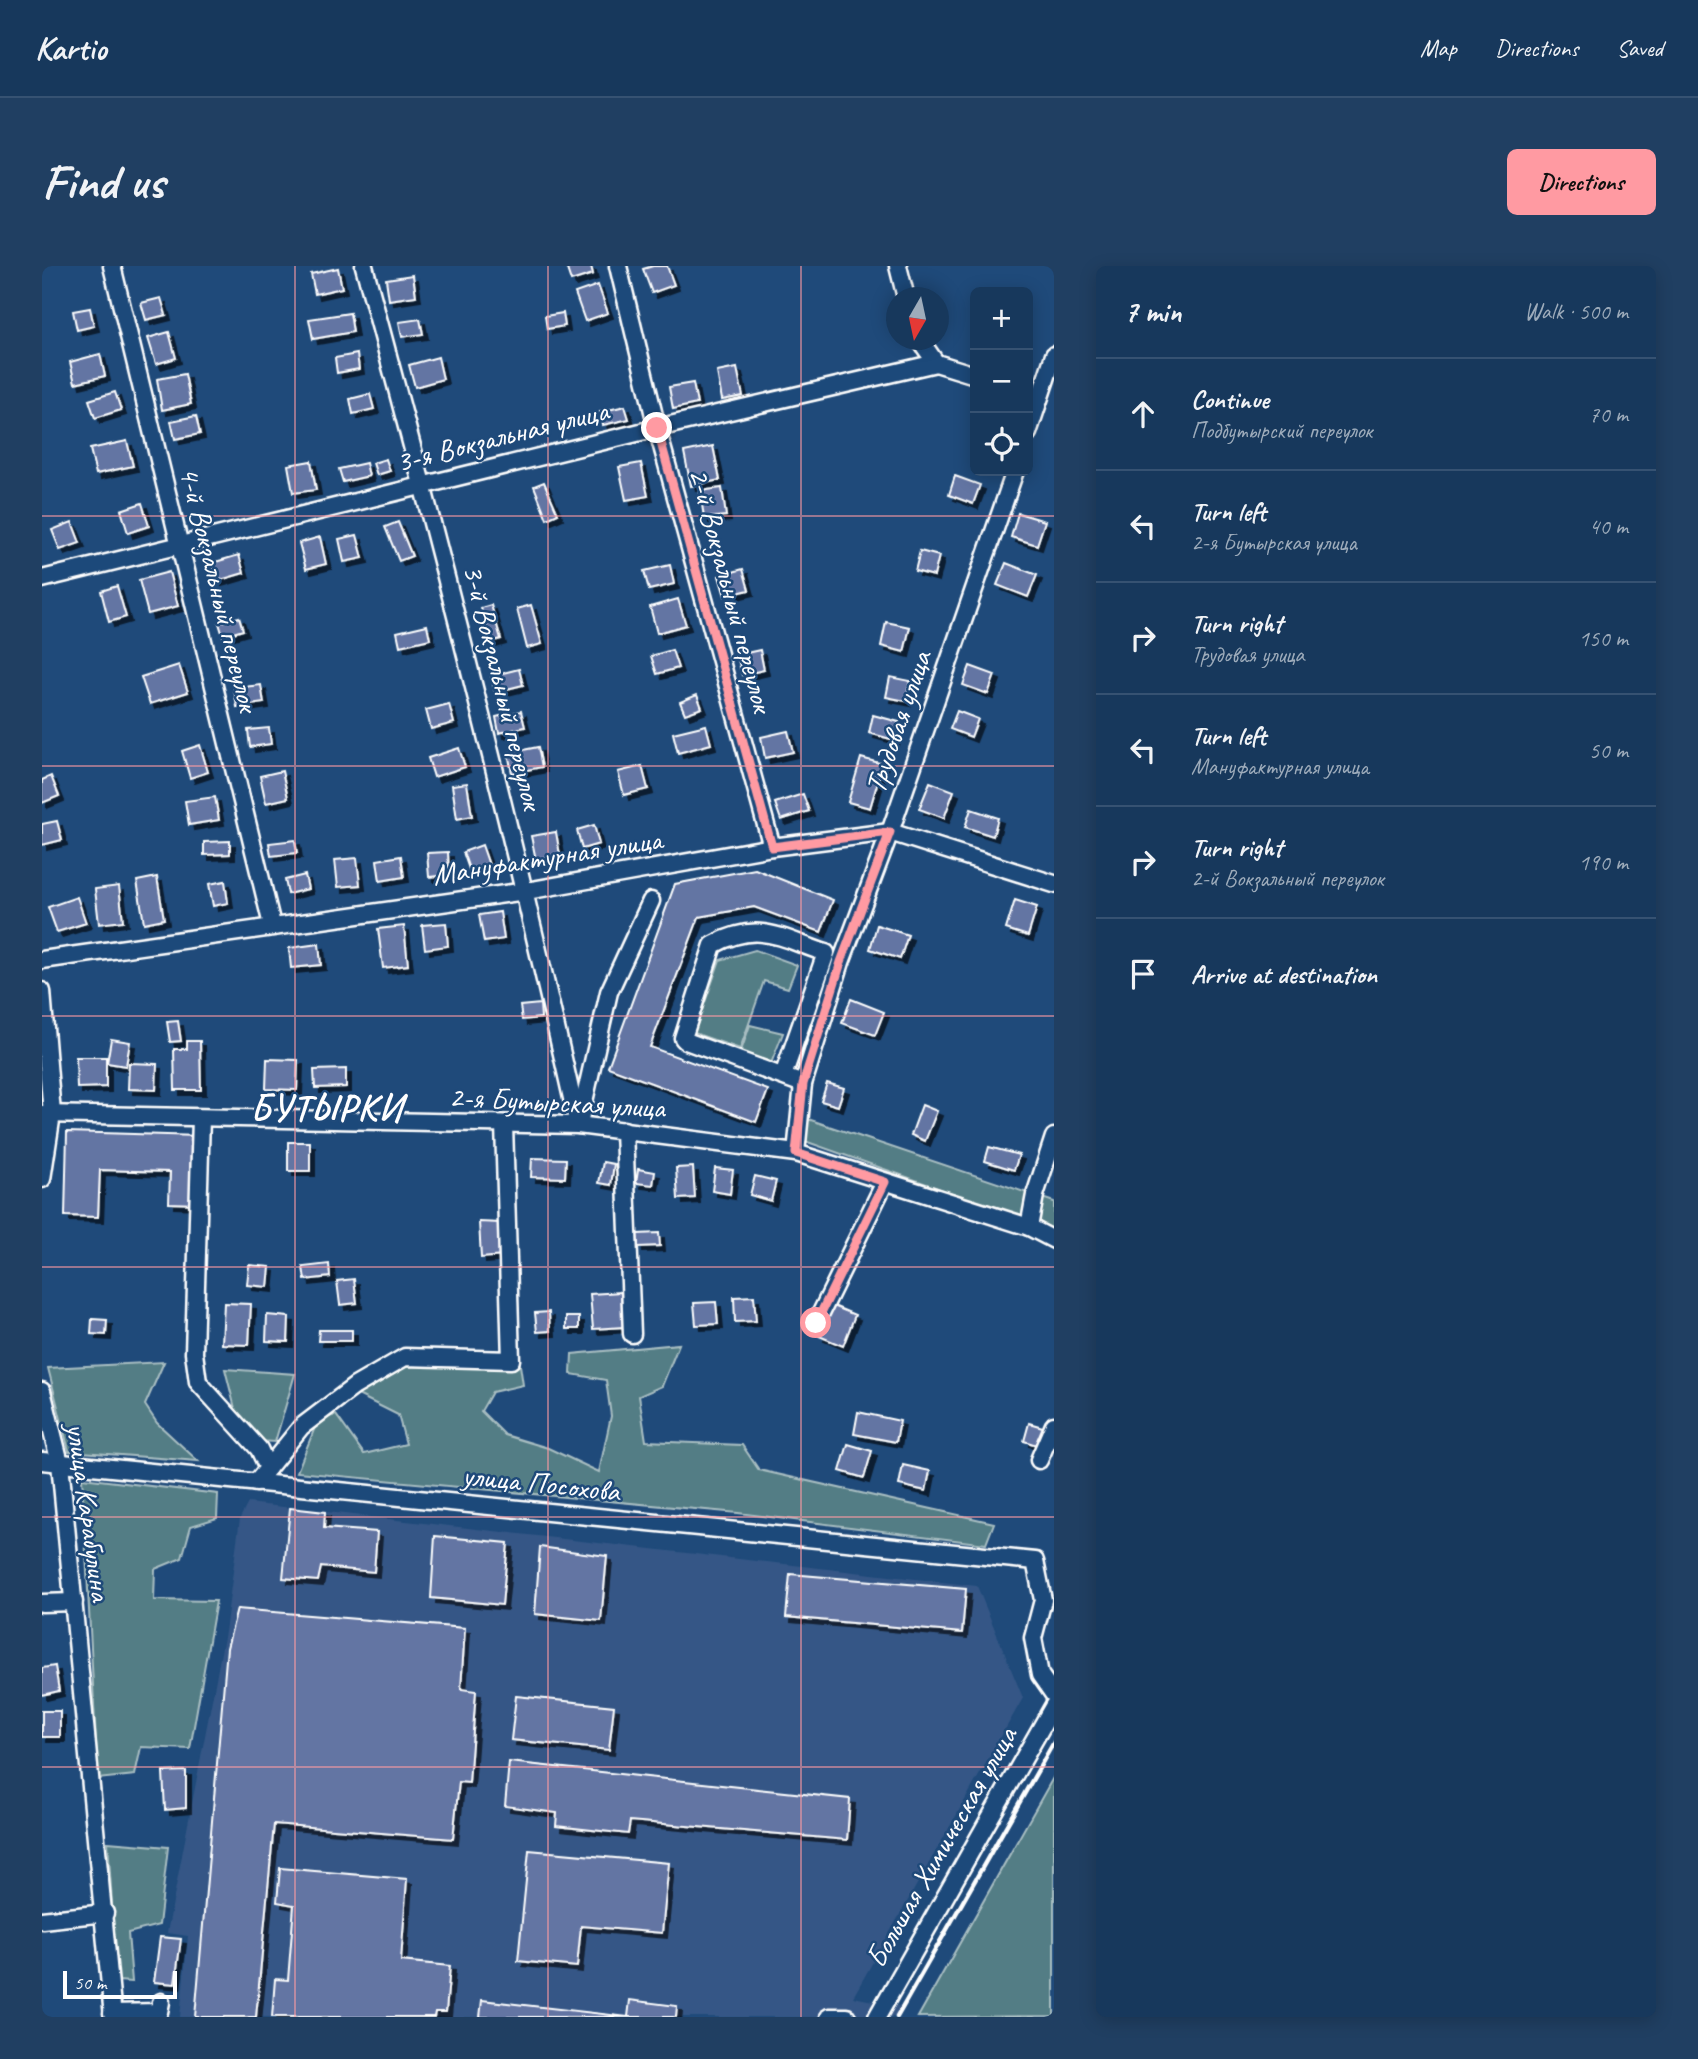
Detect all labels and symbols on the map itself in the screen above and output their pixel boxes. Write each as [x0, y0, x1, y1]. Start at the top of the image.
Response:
north arrow [886, 287, 949, 350]
street label: 3-я Вокзальная улица [392, 391, 614, 481]
route end [641, 412, 672, 443]
street label: 4-й Вокзальный переулок [170, 462, 269, 718]
street label: 2-й Вокзальный переулок [680, 464, 783, 719]
street label: 3-й Вокзальный переулок [454, 560, 553, 816]
street label: Трудовая улица [856, 644, 941, 798]
street label: Мануфактурная улица [430, 820, 667, 894]
street label: 2-я Бутырская улица [448, 1077, 668, 1127]
district label: БУТЫРКИ [250, 1084, 408, 1131]
route start [800, 1307, 831, 1338]
street label: улица Карабулина [57, 1419, 121, 1605]
street label: улица Посохова [458, 1456, 623, 1510]
street label: Большая Химическая улица [857, 1718, 1026, 1974]
scale bar [63, 1968, 177, 2000]

